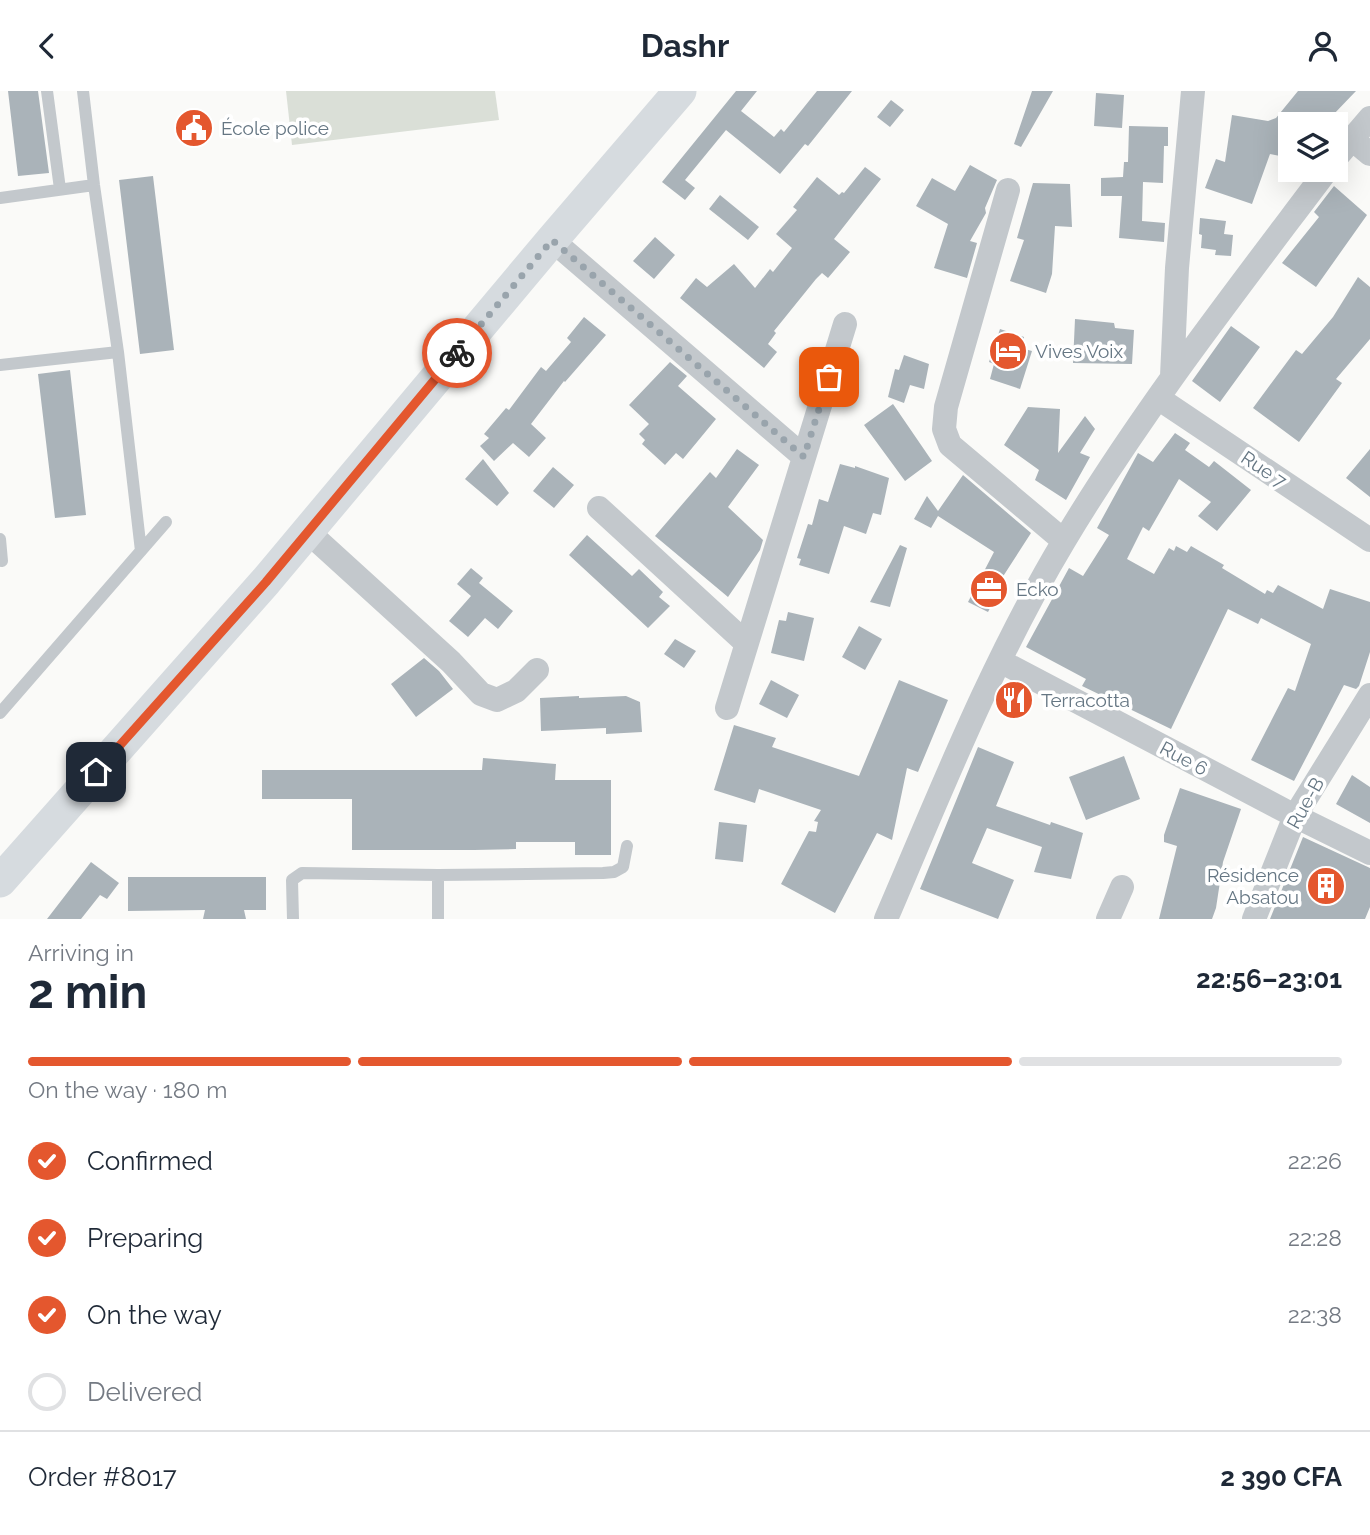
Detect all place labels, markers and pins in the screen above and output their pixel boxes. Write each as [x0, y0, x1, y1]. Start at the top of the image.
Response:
public building icon: École police [173, 107, 215, 149]
place label: École police [221, 117, 329, 139]
hotel icon: Vives Voix [987, 330, 1029, 372]
place label: Vives Voix [1035, 340, 1123, 362]
pin [799, 347, 859, 407]
office icon: Ecko [968, 568, 1010, 610]
place label: Ecko [1016, 578, 1059, 600]
restaurant icon: Terracotta [993, 679, 1035, 721]
place label: Terracotta [1041, 689, 1130, 711]
pin [66, 742, 126, 802]
place label: Résidence Absatou [1207, 864, 1299, 908]
building icon: Résidence Absatou [1305, 865, 1347, 907]

